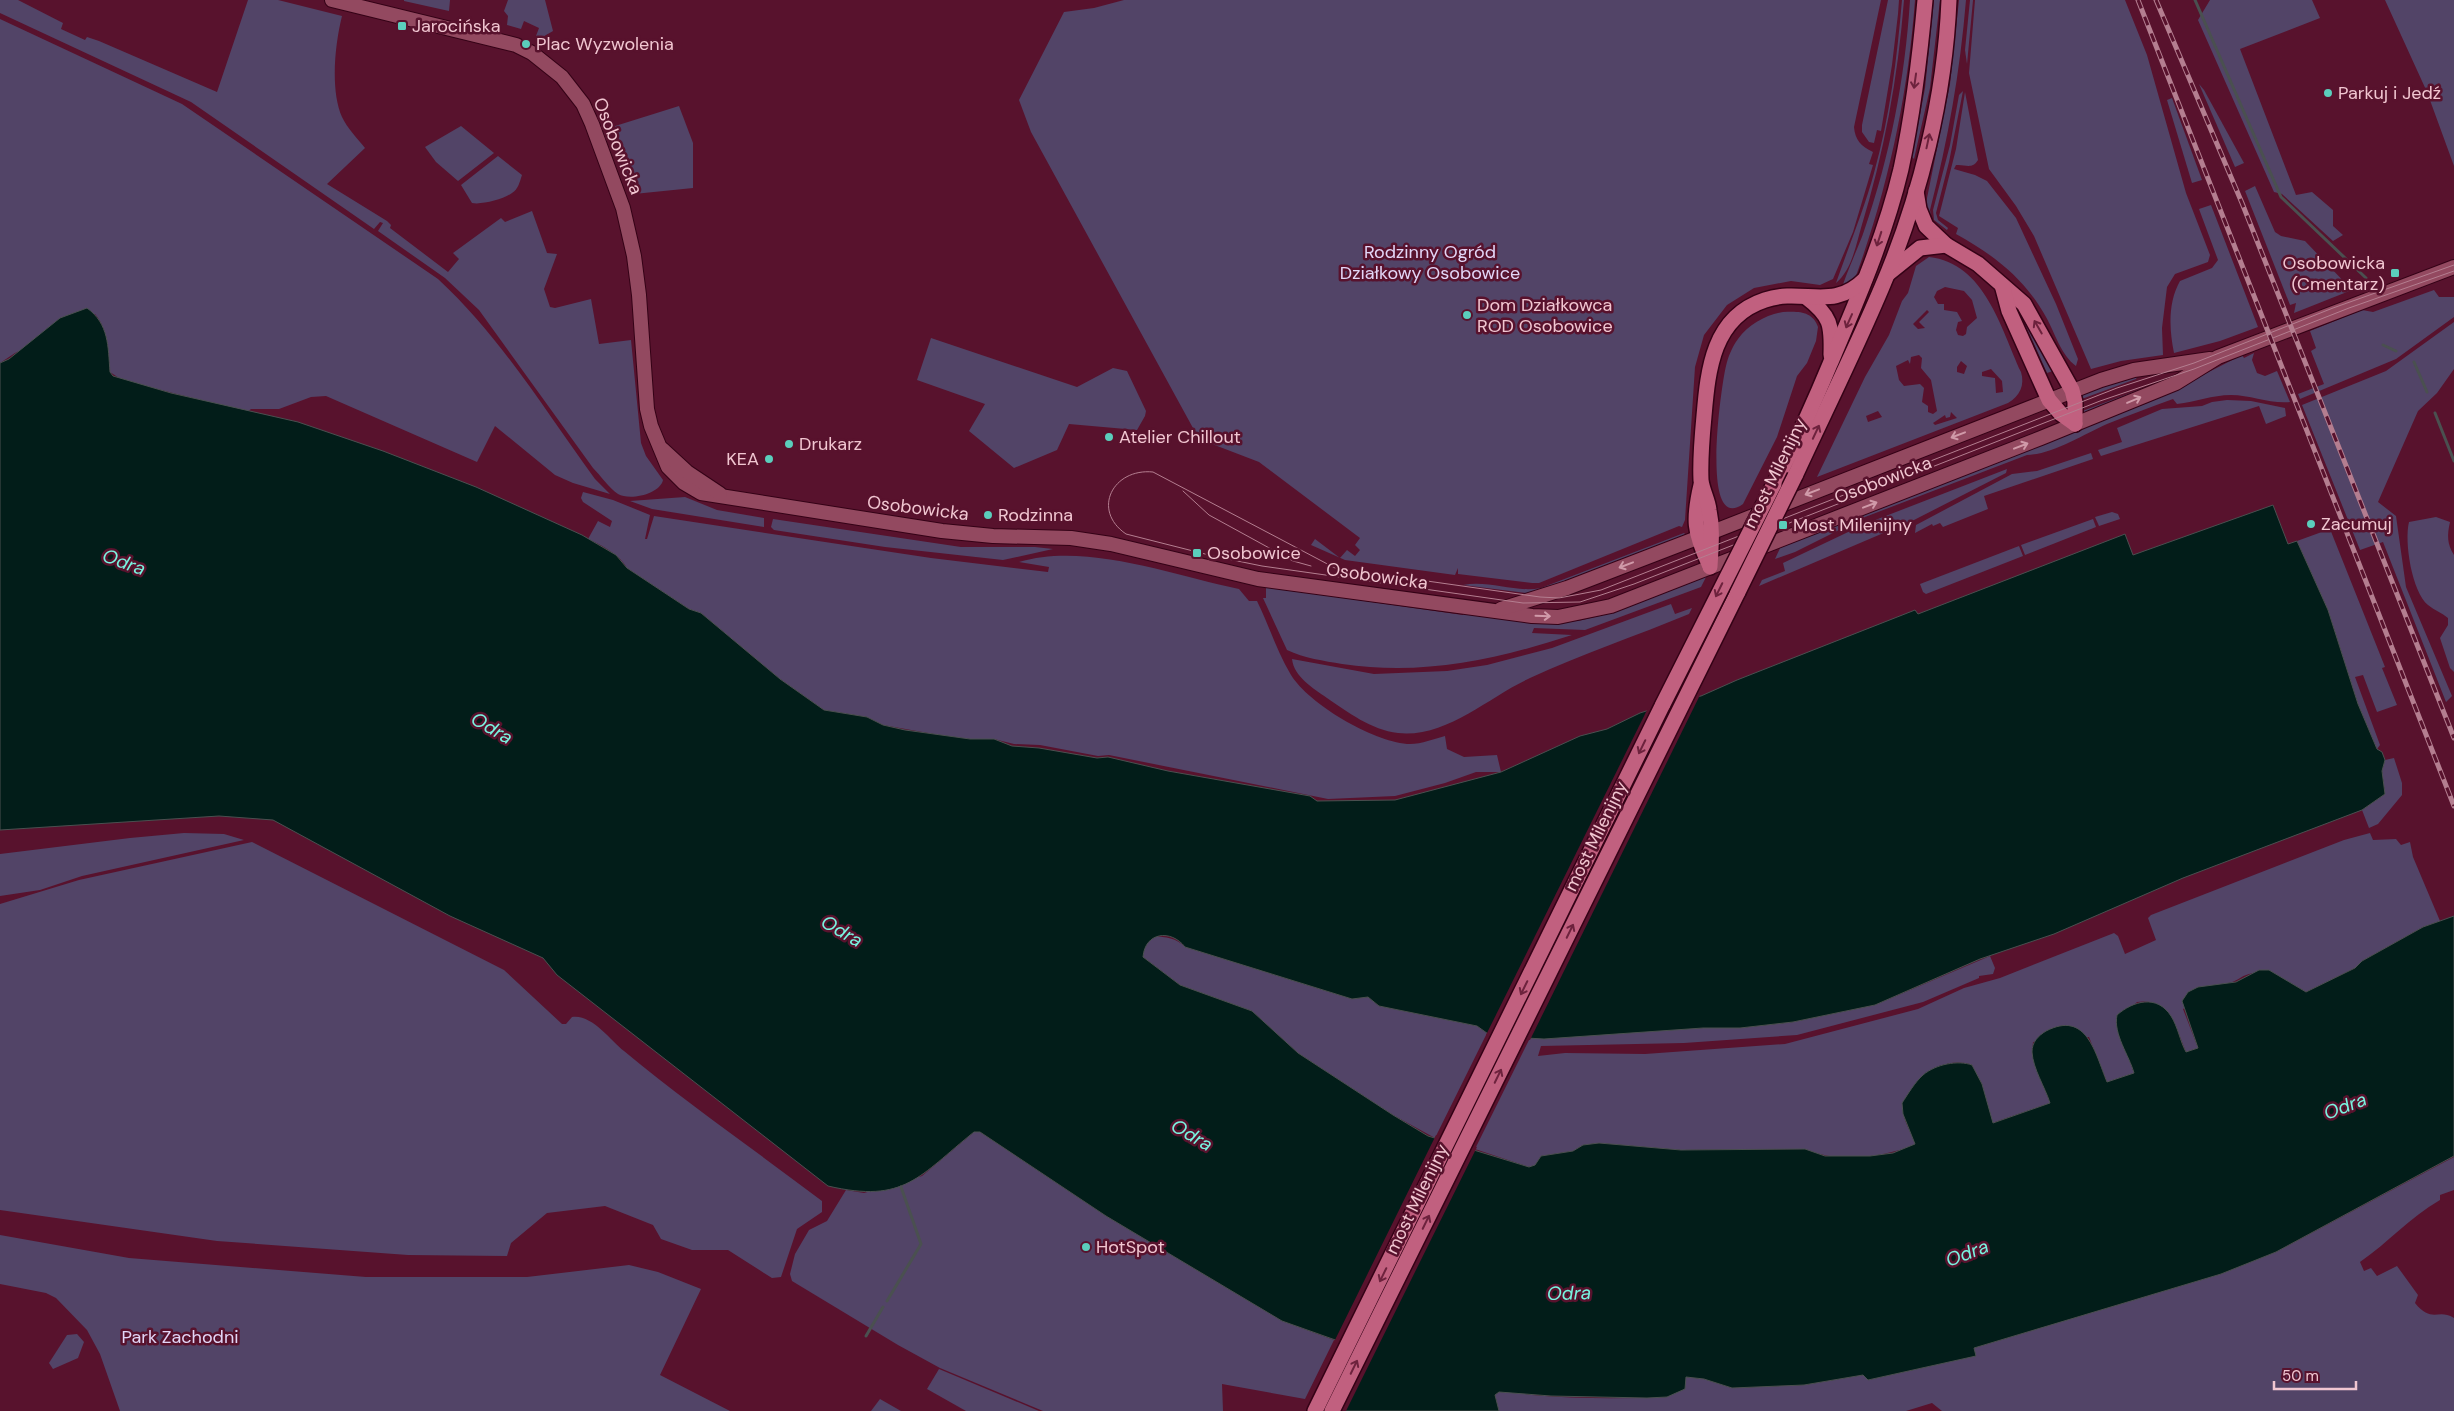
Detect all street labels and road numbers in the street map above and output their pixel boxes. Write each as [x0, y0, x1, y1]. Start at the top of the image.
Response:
street label: Osobowicka [588, 94, 648, 198]
street label: most Milenijny [1738, 414, 1812, 532]
street label: Osobowicka [1831, 450, 1935, 510]
street label: Osobowicka [866, 490, 970, 526]
street label: Osobowicka [1325, 557, 1429, 595]
street label: most Milenijny [1559, 777, 1633, 895]
street label: most Milenijny [1380, 1140, 1454, 1258]

